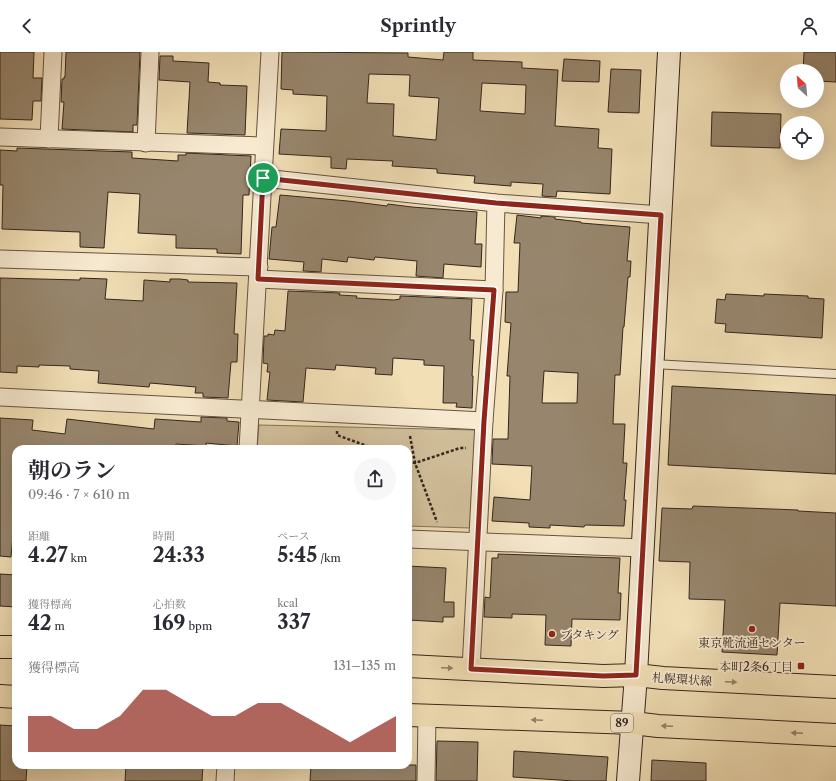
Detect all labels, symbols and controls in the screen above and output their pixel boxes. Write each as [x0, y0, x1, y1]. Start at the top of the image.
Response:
icon: back [16, 15, 38, 37]
text: Sprintly [380, 15, 456, 37]
icon: person [798, 15, 820, 37]
north arrow [780, 64, 824, 108]
map controls [780, 64, 824, 160]
button: locate [780, 116, 824, 160]
pin [246, 161, 280, 195]
icon: arrive [252, 167, 274, 189]
text: 朝のラン [28, 457, 116, 484]
button: share [354, 458, 396, 500]
text: 09:46 · 7 × 610 m [28, 486, 130, 502]
text: 距離 [28, 529, 50, 543]
text: 時間 [153, 529, 175, 543]
text: ペース [277, 529, 310, 543]
text: 4.27 [28, 543, 68, 567]
text: 24:33 [153, 543, 205, 567]
text: 5:45 [277, 543, 317, 567]
text: km [68, 551, 87, 565]
text: /km [317, 551, 341, 565]
text: kcal [277, 596, 298, 610]
text: 獲得標高 [28, 597, 72, 611]
text: 心拍数 [153, 597, 186, 611]
text: 337 [277, 610, 310, 634]
text: 42 [28, 611, 52, 635]
text: 169 [153, 611, 186, 635]
text: m [52, 619, 65, 633]
text: bpm [186, 619, 212, 633]
marker: 東京靴流通センター [747, 624, 757, 634]
place label: ブタキング [560, 627, 619, 642]
marker: ブタキング [547, 629, 557, 639]
place label: 東京靴流通センター [698, 635, 806, 650]
text: 131–135 m [333, 657, 396, 673]
text: 獲得標高 [28, 659, 80, 675]
place label: 本町2条6丁目 [719, 659, 793, 674]
marker: 本町2条6丁目 [796, 661, 806, 671]
one-way arrow [441, 665, 453, 672]
street label: 札幌環状線 [652, 669, 712, 689]
one-way arrow [724, 678, 737, 685]
road number: 89 [611, 714, 633, 732]
one-way arrow [530, 717, 543, 723]
one-way arrow [661, 723, 673, 730]
one-way arrow [790, 730, 803, 736]

